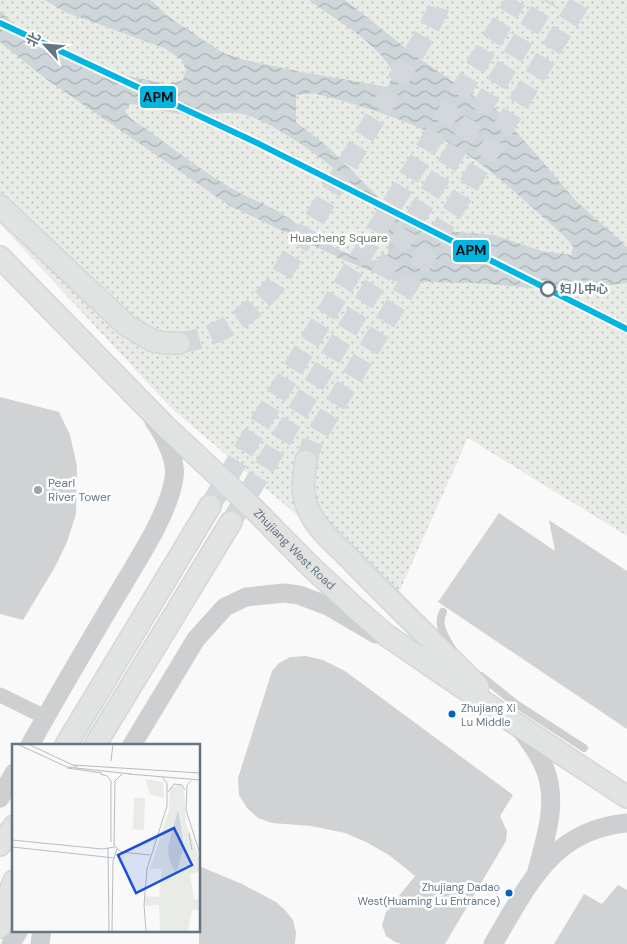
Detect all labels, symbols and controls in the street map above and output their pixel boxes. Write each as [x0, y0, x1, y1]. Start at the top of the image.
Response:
north arrow [20, 20, 70, 70]
text: 北 [22, 29, 44, 50]
line badge: APM [139, 85, 177, 109]
text: APM [143, 88, 173, 106]
park label: Huacheng Square [290, 230, 388, 246]
line badge: APM [452, 239, 490, 263]
text: APM [456, 241, 486, 259]
marker: 妇儿中心 [540, 281, 556, 297]
place label: 妇儿中心 [560, 281, 608, 297]
place label: Pearl River Tower [48, 475, 112, 505]
marker: Pearl River Tower [32, 484, 44, 496]
street label: Zhujiang West Road [250, 505, 339, 593]
place label: Zhujiang Xi Lu Middle [461, 701, 516, 729]
marker: Zhujiang Xi Lu Middle [447, 709, 457, 719]
inset map [12, 744, 200, 932]
place label: Zhujiang Dadao West(Huaming Lu Entrance) [357, 880, 500, 908]
marker: Zhujiang Dadao West(Huaming Lu Entrance) [504, 888, 514, 898]

